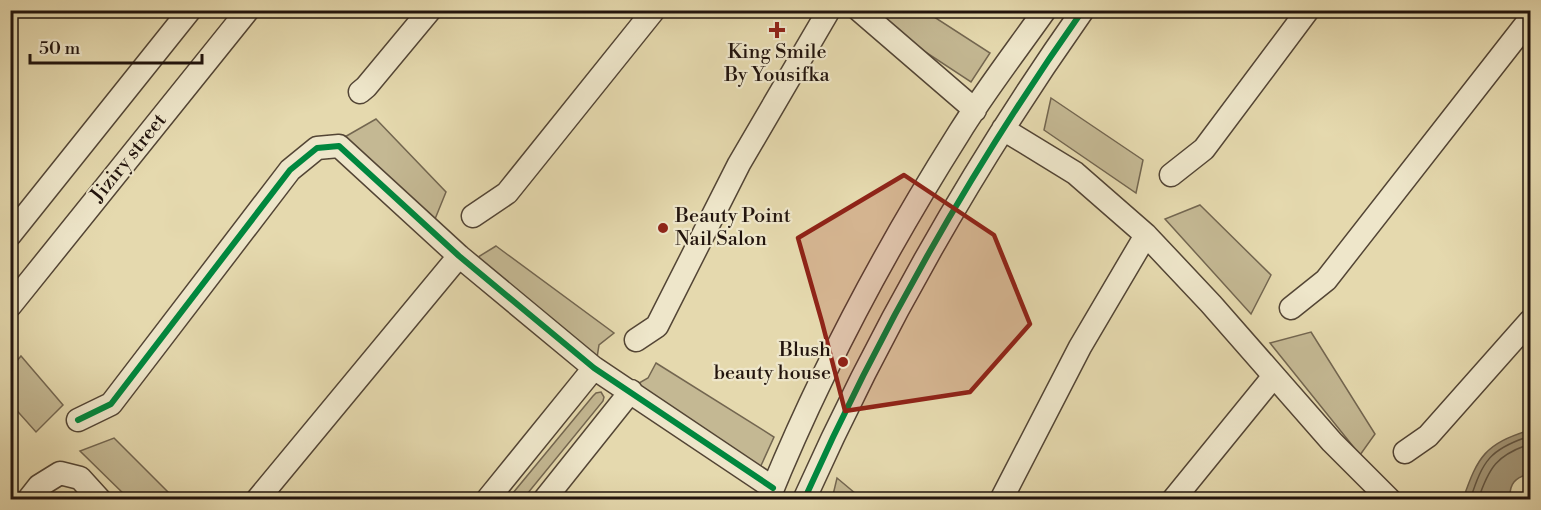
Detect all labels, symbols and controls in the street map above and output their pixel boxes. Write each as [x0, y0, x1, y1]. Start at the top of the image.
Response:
marker: King Smile By Yousifka [770, 23, 784, 37]
scale bar [30, 27, 202, 65]
text: 50 m [39, 37, 81, 60]
place label: King Smile By Yousifka [723, 40, 831, 88]
street label: Jiziry street [85, 109, 172, 208]
place label: Beauty Point Nail Salon [674, 204, 791, 252]
marker: Beauty Point Nail Salon [656, 221, 670, 235]
place label: Blush beauty house [714, 338, 831, 386]
marker: Blush beauty house [836, 355, 850, 369]

